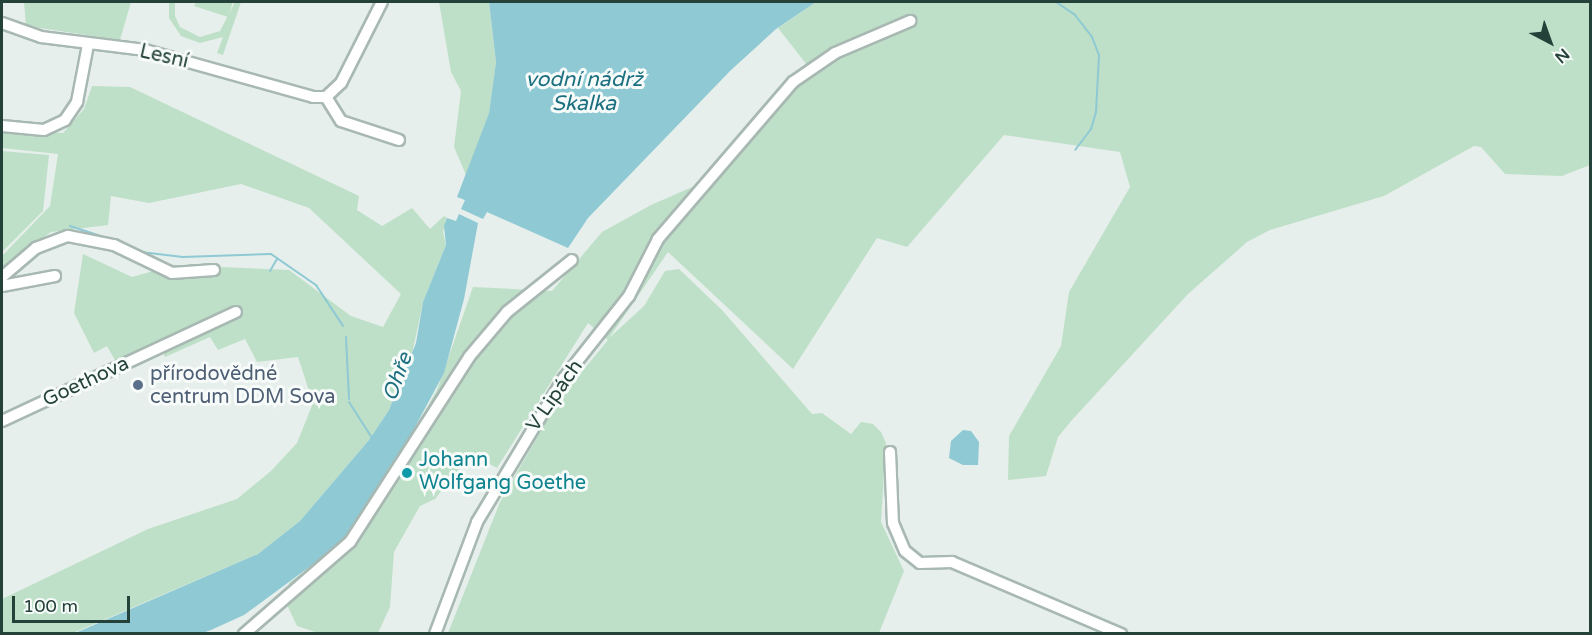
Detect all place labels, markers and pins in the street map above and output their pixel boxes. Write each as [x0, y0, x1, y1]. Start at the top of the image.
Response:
place label: přírodovědné centrum DDM Sova [150, 362, 335, 409]
marker: přírodovědné centrum DDM Sova [131, 378, 145, 392]
place label: Johann Wolfgang Goethe [419, 449, 586, 496]
marker: Johann Wolfgang Goethe [400, 466, 414, 480]

